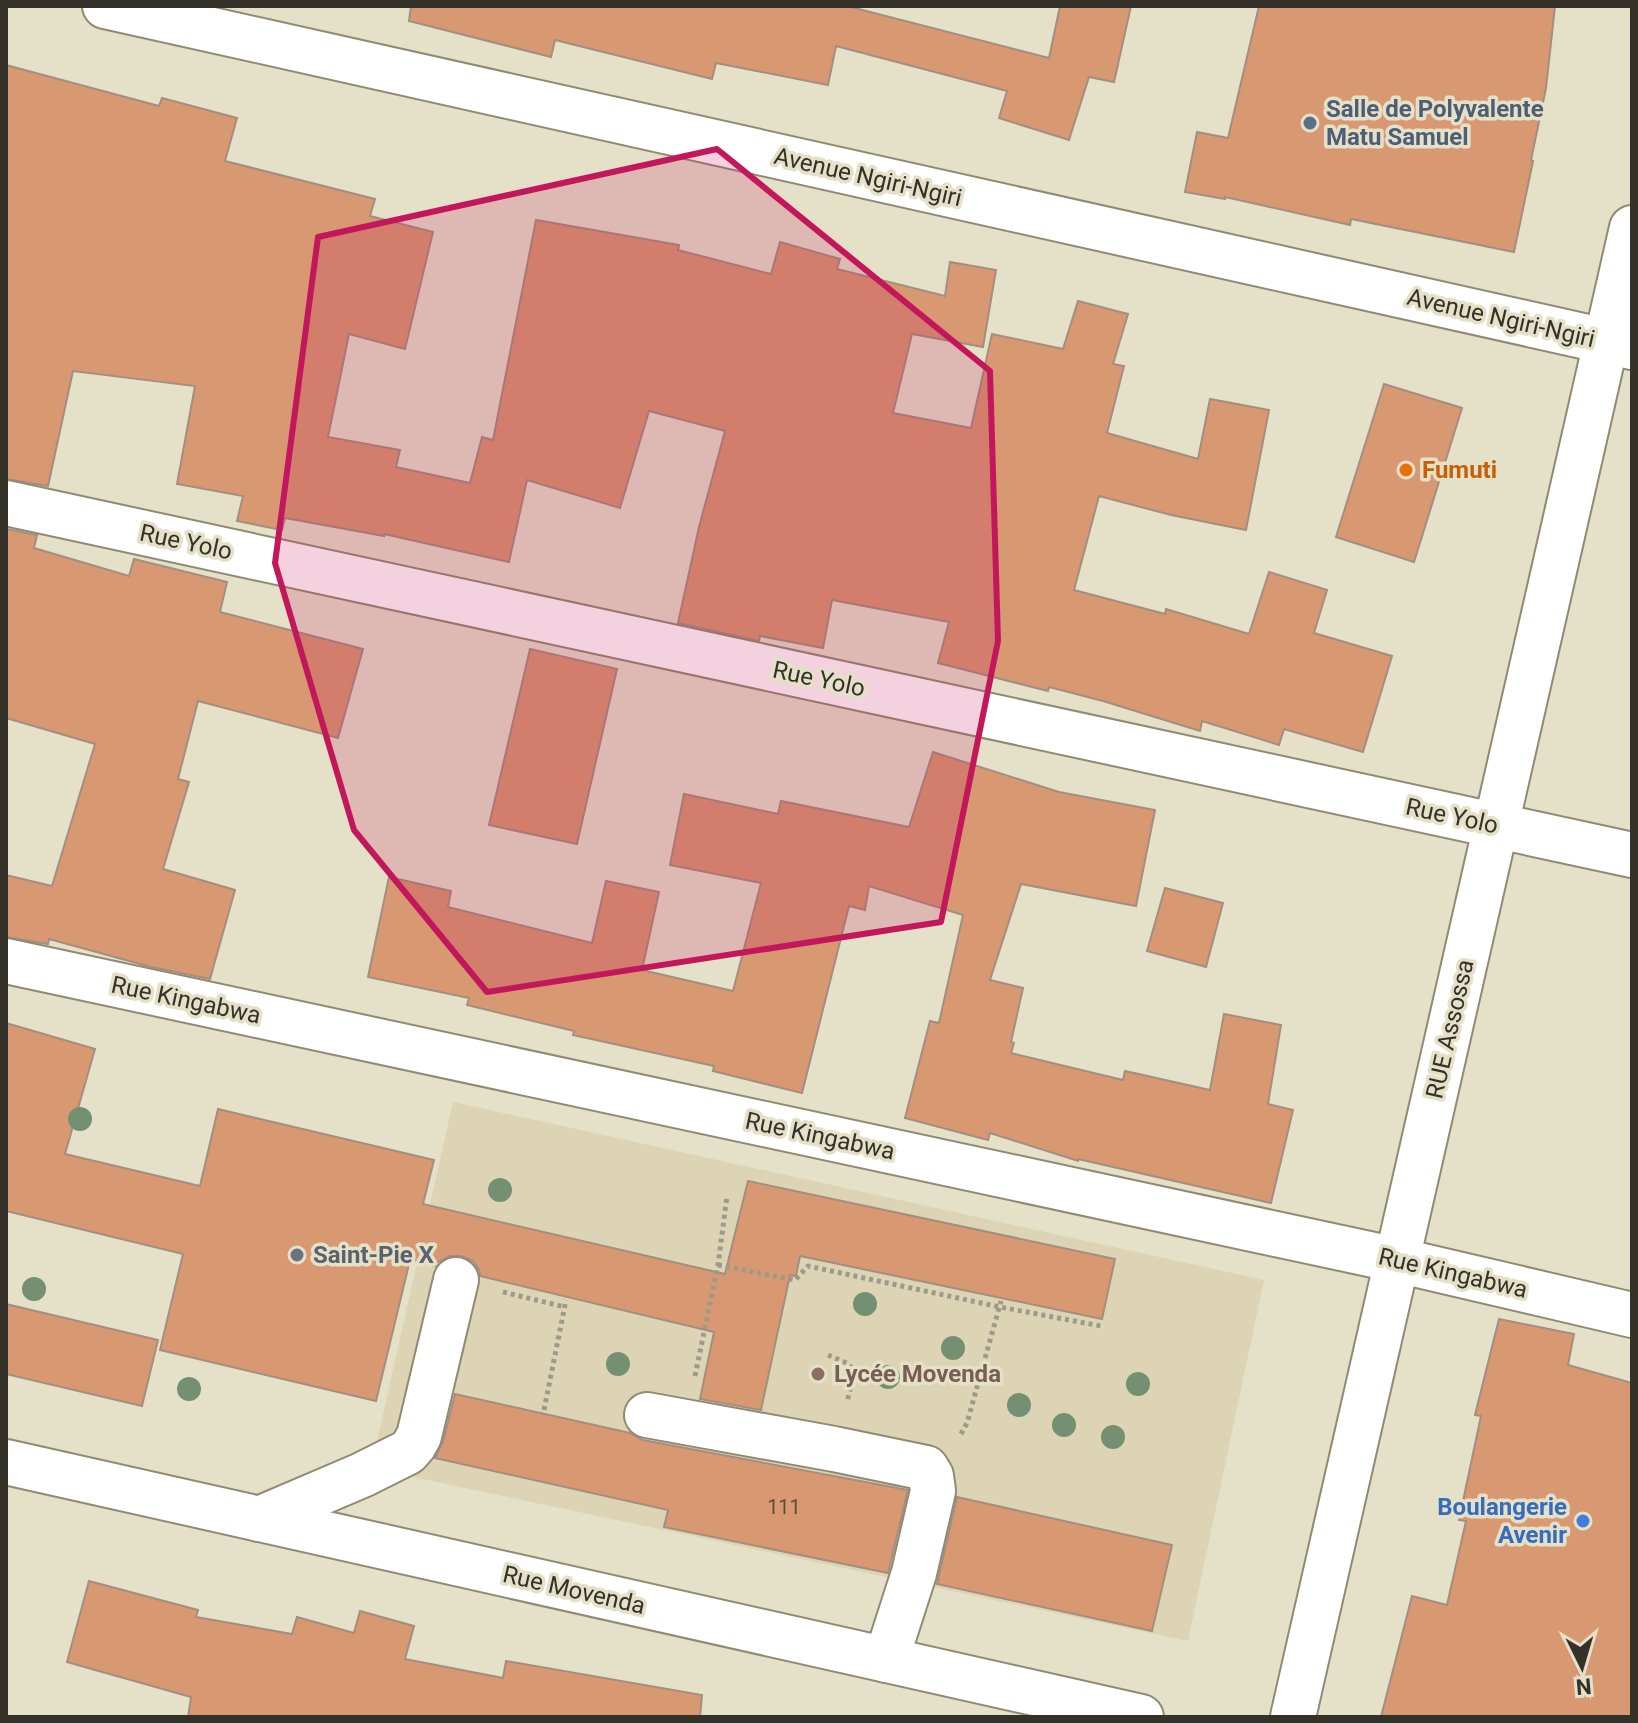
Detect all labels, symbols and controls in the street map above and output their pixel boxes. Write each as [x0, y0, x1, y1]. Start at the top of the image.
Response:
place label: Salle de Polyvalente Matu Samuel [1326, 95, 1544, 151]
marker: Salle de Polyvalente Matu Samuel [1301, 114, 1319, 132]
street label: Avenue Ngiri-Ngiri [771, 142, 965, 212]
street label: Avenue Ngiri-Ngiri [1404, 283, 1598, 353]
place label: Fumuti [1422, 456, 1497, 484]
marker: Fumuti [1397, 461, 1415, 479]
street label: Rue Yolo [137, 519, 235, 565]
street label: Rue Yolo [770, 656, 868, 702]
street label: Rue Yolo [1403, 793, 1501, 839]
street label: RUE Assossa [1420, 957, 1480, 1101]
street label: Rue Kingabwa [109, 971, 263, 1029]
street label: Rue Kingabwa [743, 1107, 897, 1165]
place label: Saint-Pie X [313, 1241, 434, 1269]
street label: Rue Kingabwa [1376, 1242, 1530, 1304]
marker: Saint-Pie X [288, 1246, 306, 1264]
place label: Lycée Movenda [834, 1360, 1001, 1388]
marker: Lycée Movenda [809, 1365, 827, 1383]
place label: Boulangerie Avenir [1437, 1493, 1567, 1549]
house number: 111 [767, 1495, 801, 1519]
marker: Boulangerie Avenir [1574, 1512, 1592, 1530]
street label: Rue Movenda [500, 1560, 648, 1620]
north arrow [1542, 1627, 1622, 1707]
text: N [1575, 1673, 1593, 1700]

